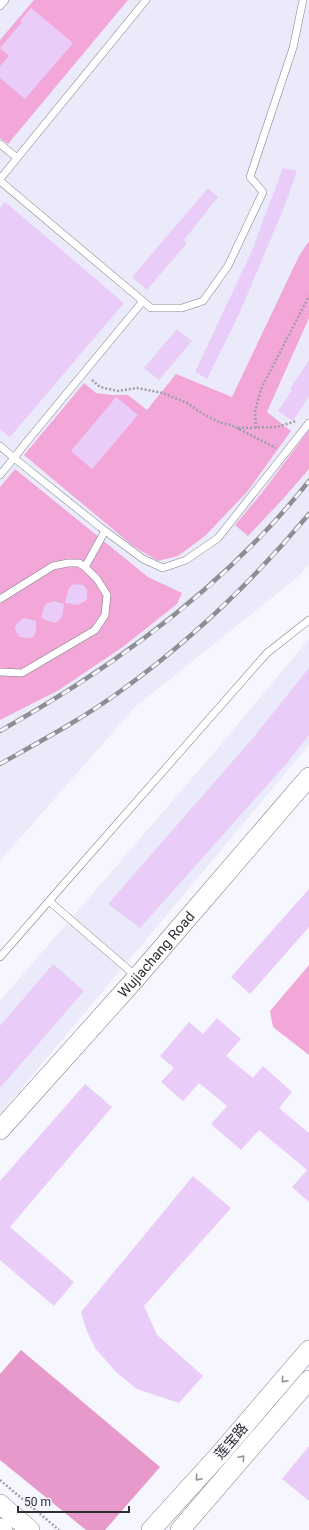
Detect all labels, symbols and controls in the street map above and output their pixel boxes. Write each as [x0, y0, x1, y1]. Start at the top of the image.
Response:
street label: Wujiachang Road [115, 908, 198, 1001]
one-way arrow [281, 1375, 288, 1382]
street label: 莲宝路 [211, 1420, 251, 1462]
one-way arrow [237, 1456, 244, 1463]
one-way arrow [196, 1473, 203, 1481]
scale bar [18, 1488, 129, 1514]
text: 50 m [24, 1495, 51, 1509]

